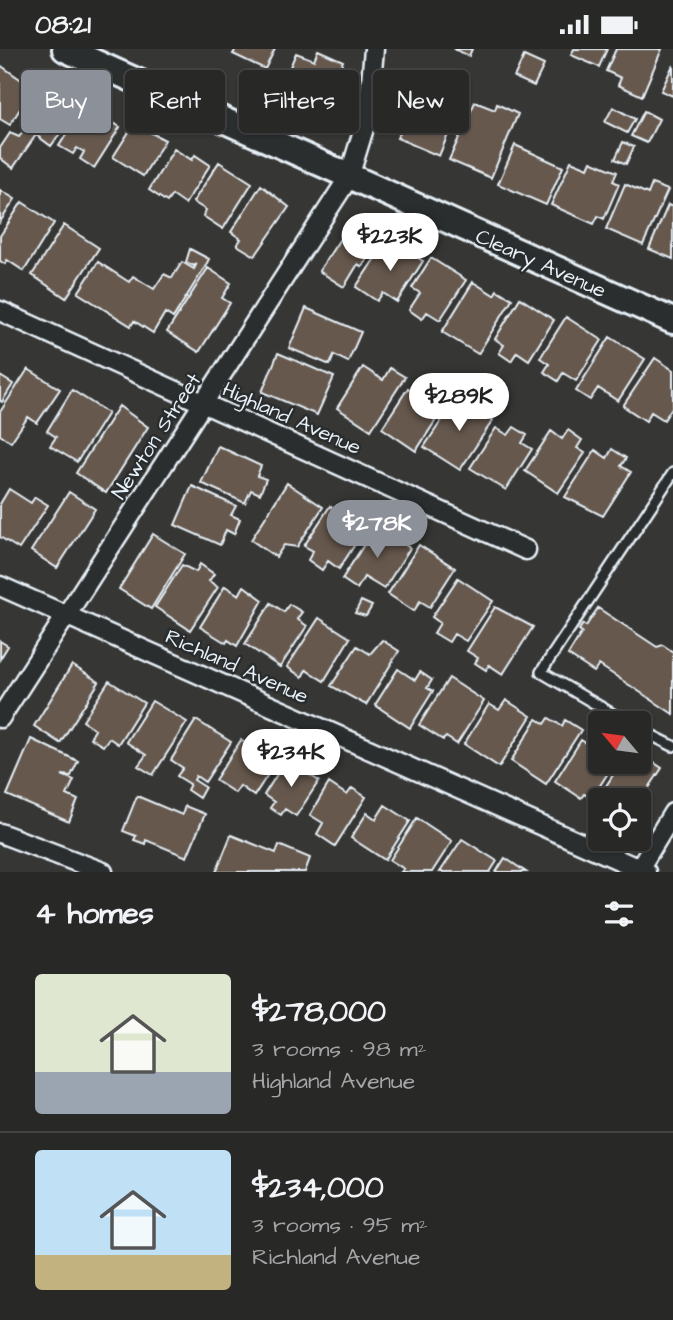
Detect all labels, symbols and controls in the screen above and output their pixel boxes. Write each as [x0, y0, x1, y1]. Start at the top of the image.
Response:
text: 08:21 [35, 7, 91, 43]
chip: Buy [21, 70, 111, 133]
chip: Rent [125, 70, 225, 133]
chip: Filters [239, 70, 359, 133]
chip: New [373, 70, 469, 133]
pin: $223K [341, 213, 439, 273]
text: $223K [358, 220, 422, 252]
street label: Cleary Avenue [470, 222, 611, 307]
street label: Newton Street [105, 367, 208, 505]
pin: $289K [410, 373, 508, 433]
street label: Highland Avenue [217, 375, 366, 464]
text: $289K [425, 380, 493, 412]
pin: $278K [328, 501, 426, 560]
text: $278K [343, 507, 411, 539]
street label: Richland Avenue [161, 622, 313, 711]
north arrow [588, 711, 651, 773]
map controls [588, 711, 651, 851]
pin: $234K [242, 729, 340, 789]
text: $234K [257, 736, 325, 768]
button: locate [588, 788, 651, 851]
text: 4 homes [35, 893, 154, 935]
icon: filters [600, 895, 638, 933]
text: $278,000 [252, 991, 386, 1033]
icon: home [91, 1002, 175, 1086]
text: 3 rooms · 98 m² [252, 1033, 426, 1065]
text: Highland Avenue [252, 1065, 415, 1097]
text: $234,000 [252, 1167, 384, 1209]
icon: home [91, 1178, 175, 1262]
text: 3 rooms · 95 m² [252, 1209, 428, 1241]
text: Richland Avenue [252, 1241, 420, 1273]

